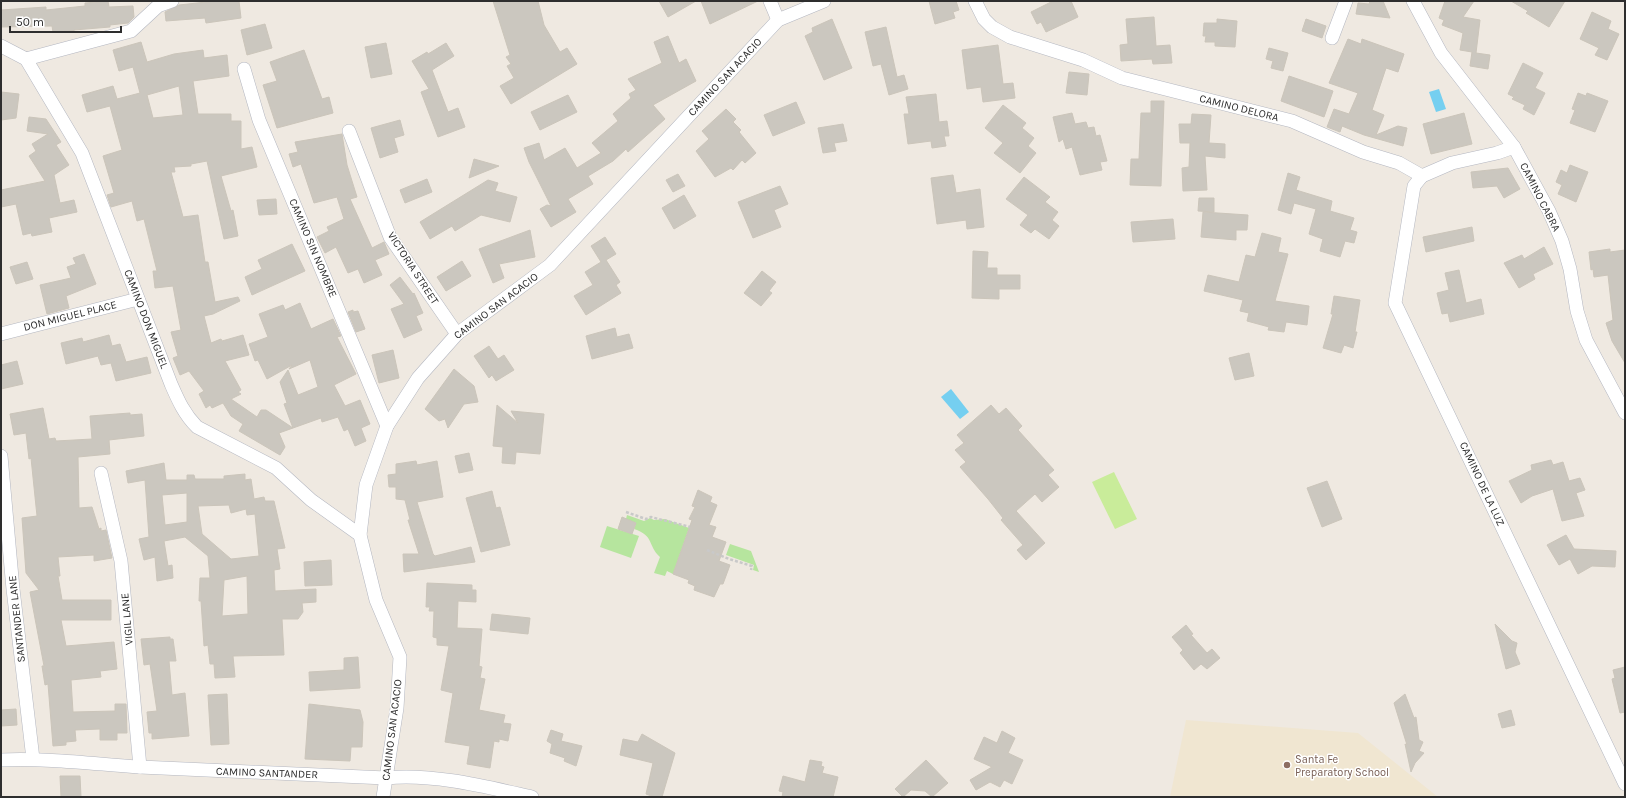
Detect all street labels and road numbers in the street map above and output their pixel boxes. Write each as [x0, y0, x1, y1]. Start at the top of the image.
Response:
street label: CAMINO SAN ACACIO [685, 35, 765, 119]
street label: CAMINO DELORA [1198, 92, 1281, 124]
street label: CAMINO CABRA [1517, 160, 1563, 234]
street label: CAMINO SIN NOMBRE [286, 197, 340, 299]
street label: VICTORIA STREET [385, 229, 442, 307]
street label: CAMINO DON MIGUEL [121, 268, 171, 371]
street label: CAMINO SAN ACACIO [451, 270, 541, 342]
street label: DON MIGUEL PLACE [22, 298, 118, 334]
street label: CAMINO DE LA LUZ [1457, 440, 1507, 528]
street label: SANTANDER LANE [6, 575, 28, 663]
street label: VIGIL LANE [118, 592, 136, 646]
street label: CAMINO SAN ACACIO [379, 679, 405, 781]
street label: CAMINO SANTANDER [216, 765, 319, 781]

